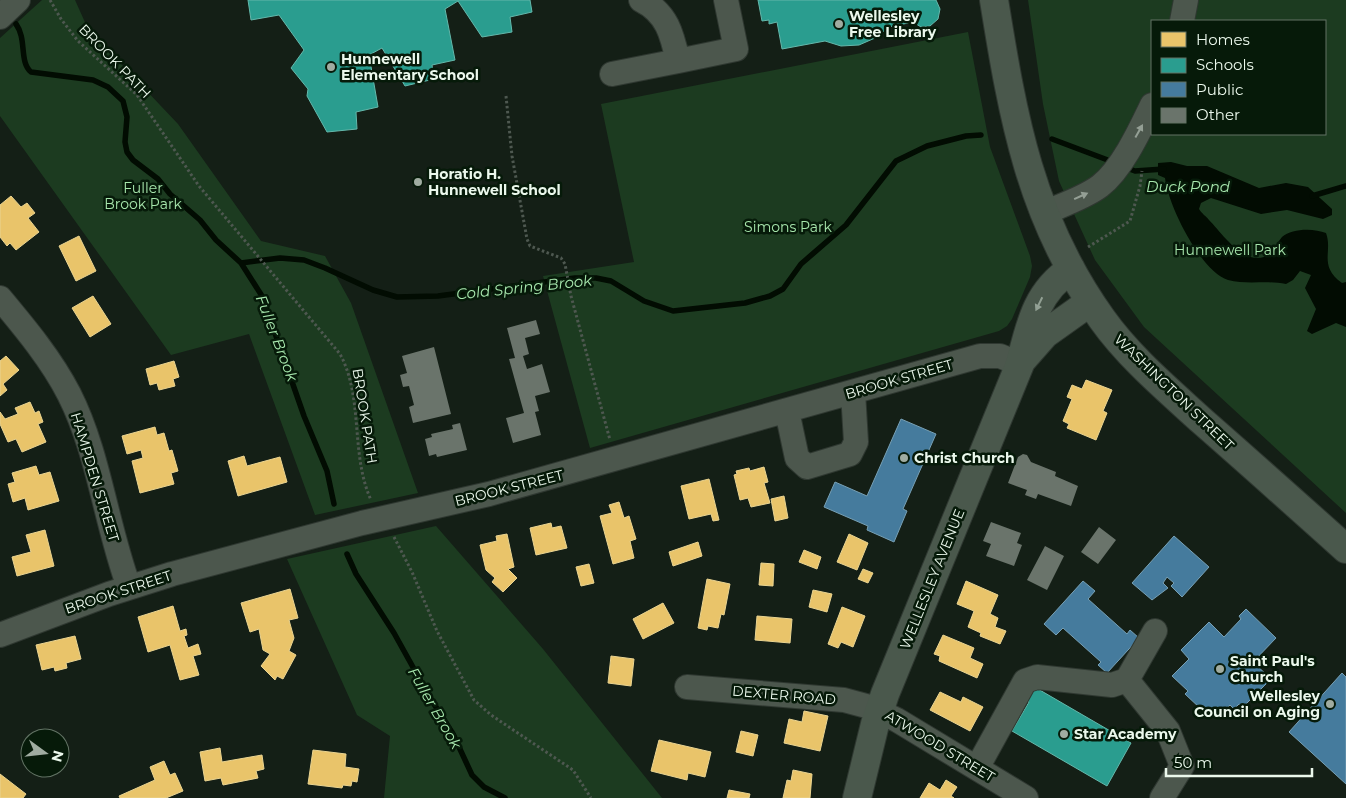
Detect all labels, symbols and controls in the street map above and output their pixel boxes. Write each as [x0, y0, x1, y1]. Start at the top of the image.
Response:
place label: Wellesley Free Library [849, 7, 937, 41]
marker: Wellesley Free Library [833, 18, 845, 30]
street label: BROOK PATH [75, 20, 155, 102]
legend [1151, 20, 1326, 135]
text: Homes [1196, 30, 1250, 49]
place label: Hunnewell Elementary School [341, 50, 479, 84]
text: Schools [1196, 55, 1254, 74]
marker: Hunnewell Elementary School [325, 61, 337, 73]
text: Public [1196, 80, 1244, 99]
text: Other [1196, 105, 1240, 124]
one-way arrow [1134, 124, 1143, 138]
place label: Horatio H. Hunnewell School [428, 165, 561, 199]
marker: Horatio H. Hunnewell School [412, 176, 424, 188]
water label: Duck Pond [1146, 177, 1231, 196]
park label: Fuller Brook Park [104, 179, 182, 213]
one-way arrow [1074, 192, 1088, 200]
park label: Simons Park [744, 218, 833, 236]
park label: Hunnewell Park [1174, 241, 1287, 259]
water label: Cold Spring Brook [455, 270, 594, 304]
water label: Fuller Brook [252, 292, 303, 385]
one-way arrow [1035, 297, 1043, 311]
street label: WASHINGTON STREET [1110, 330, 1238, 454]
street label: BROOK STREET [843, 355, 955, 403]
street label: BROOK PATH [349, 367, 381, 465]
street label: HAMPDEN STREET [67, 410, 123, 544]
place label: Christ Church [914, 449, 1015, 467]
marker: Christ Church [898, 452, 910, 464]
street label: BROOK STREET [453, 466, 565, 510]
street label: WELLESLEY AVENUE [896, 506, 968, 652]
street label: BROOK STREET [62, 566, 174, 618]
place label: Saint Paul's Church [1230, 652, 1315, 686]
marker: Saint Paul's Church [1214, 663, 1226, 675]
water label: Fuller Brook [404, 664, 467, 753]
street label: DEXTER ROAD [731, 681, 837, 709]
place label: Wellesley Council on Aging [1194, 687, 1321, 721]
marker: Wellesley Council on Aging [1324, 698, 1336, 710]
street label: ATWOOD STREET [882, 706, 998, 786]
place label: Star Academy [1074, 725, 1177, 743]
north arrow [20, 728, 70, 778]
marker: Star Academy [1058, 728, 1070, 740]
scale bar [1166, 746, 1312, 778]
text: N [47, 749, 68, 764]
text: 50 m [1174, 753, 1212, 772]

